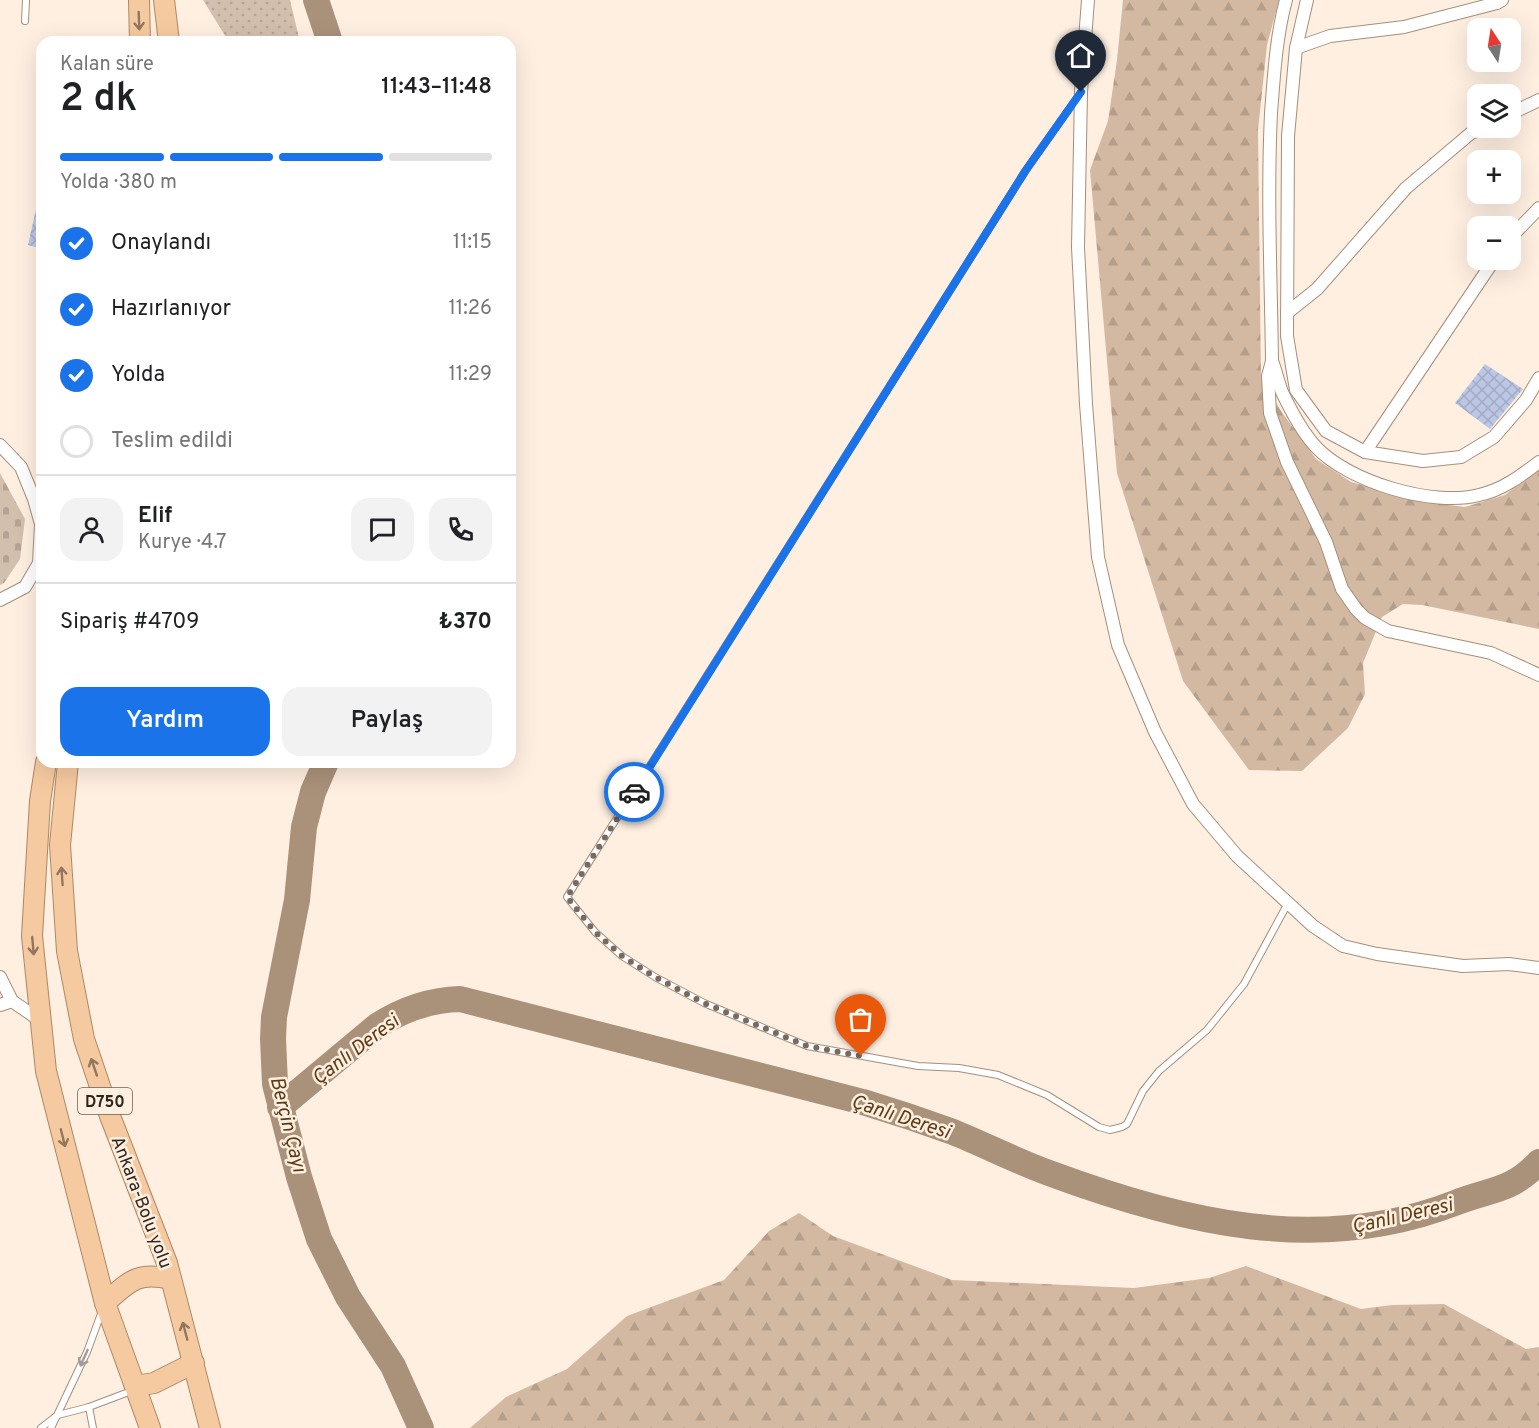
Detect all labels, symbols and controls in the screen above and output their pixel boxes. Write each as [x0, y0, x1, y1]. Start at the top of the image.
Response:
one-way arrow [134, 11, 145, 30]
north arrow [1467, 18, 1521, 72]
map controls [1467, 18, 1521, 270]
pin [1055, 30, 1106, 92]
icon: home [1064, 39, 1097, 72]
text: Kalan süre [60, 52, 154, 78]
text: 11:43–11:48 [381, 74, 492, 101]
text: 2 dk [60, 76, 137, 125]
button: layers [1467, 84, 1521, 138]
button: + [1467, 150, 1521, 204]
text: Yolda · 380 m [60, 170, 177, 196]
button: − [1467, 216, 1521, 270]
icon: check [60, 227, 93, 260]
text: Onaylandı [111, 230, 211, 257]
text: 11:15 [453, 230, 492, 256]
icon: check [60, 293, 93, 326]
text: Hazırlanıyor [111, 296, 231, 323]
text: 11:26 [448, 296, 492, 322]
icon: check [60, 359, 93, 392]
text: Yolda [111, 362, 165, 389]
text: 11:29 [448, 362, 492, 388]
text: Teslim edildi [111, 428, 233, 455]
button: person [60, 498, 123, 561]
button: chat [351, 498, 414, 561]
button: phone [429, 498, 492, 561]
text: Elif [138, 503, 172, 530]
text: Kurye · 4.7 [138, 530, 226, 556]
text: Sipariş #4709 [60, 609, 199, 636]
text: ₺370 [438, 609, 492, 636]
button: Yardım [60, 687, 270, 756]
button: Paylaş [282, 687, 492, 756]
courier [604, 762, 664, 822]
icon: car [618, 776, 651, 809]
one-way arrow [56, 866, 67, 886]
one-way arrow [28, 935, 39, 955]
pin [835, 994, 886, 1056]
icon: bag [844, 1003, 877, 1036]
water label: Çanlı Deresi [307, 1009, 406, 1092]
one-way arrow [87, 1058, 98, 1077]
water label: Berçin Çayı [263, 1074, 312, 1176]
road number: D750 [78, 1088, 132, 1114]
water label: Çanlı Deresi [848, 1090, 954, 1146]
one-way arrow [58, 1128, 69, 1147]
street label: Ankara-Bolu yolu [105, 1133, 176, 1272]
water label: Çanlı Deresi [1349, 1192, 1456, 1241]
one-way arrow [179, 1321, 190, 1340]
one-way arrow [77, 1349, 88, 1367]

